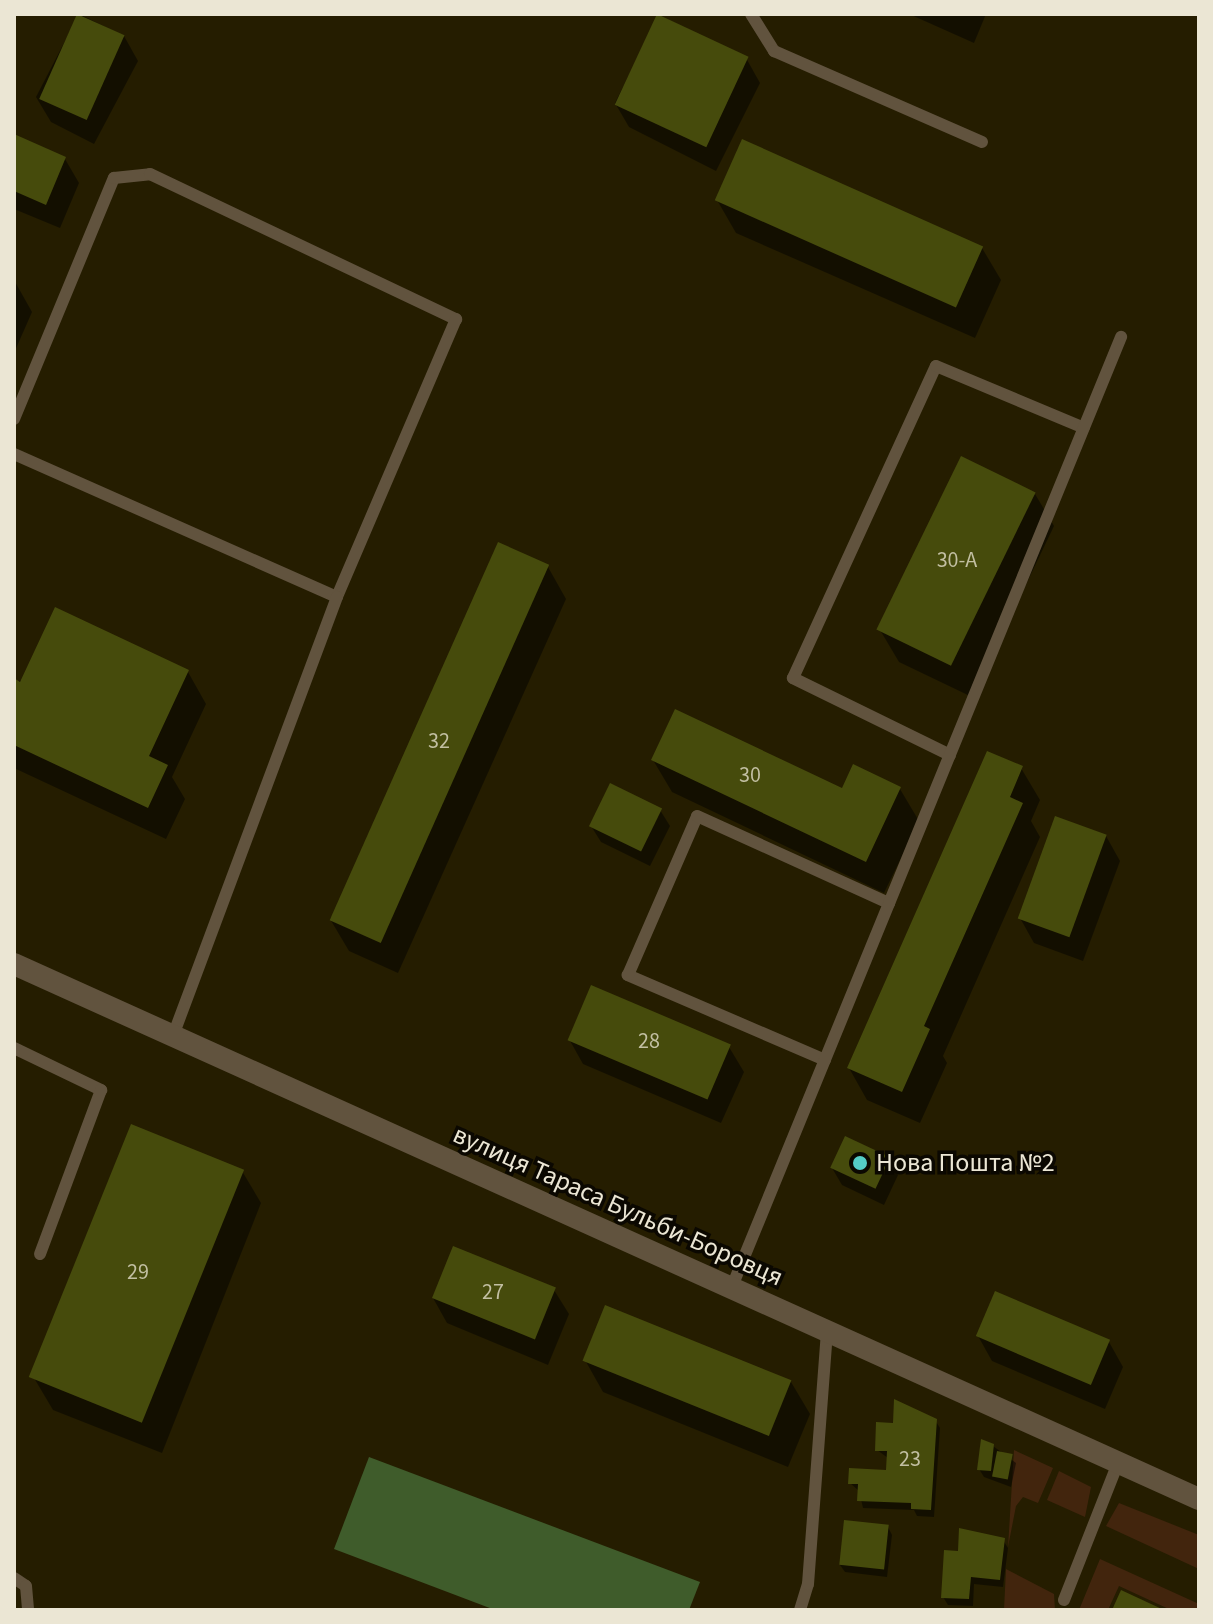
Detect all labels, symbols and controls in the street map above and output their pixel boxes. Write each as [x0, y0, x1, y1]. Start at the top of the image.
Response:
house number: 30-А [937, 548, 977, 574]
house number: 32 [428, 729, 450, 755]
house number: 30 [739, 763, 761, 789]
house number: 28 [638, 1029, 660, 1055]
street label: вулиця Тараса Бульби-Боровця [448, 1119, 788, 1293]
place label: Нова Пошта №2 [876, 1147, 1055, 1179]
marker: Нова Пошта №2 [851, 1154, 869, 1172]
house number: 29 [127, 1260, 149, 1286]
house number: 27 [482, 1280, 504, 1306]
house number: 23 [899, 1447, 921, 1473]

